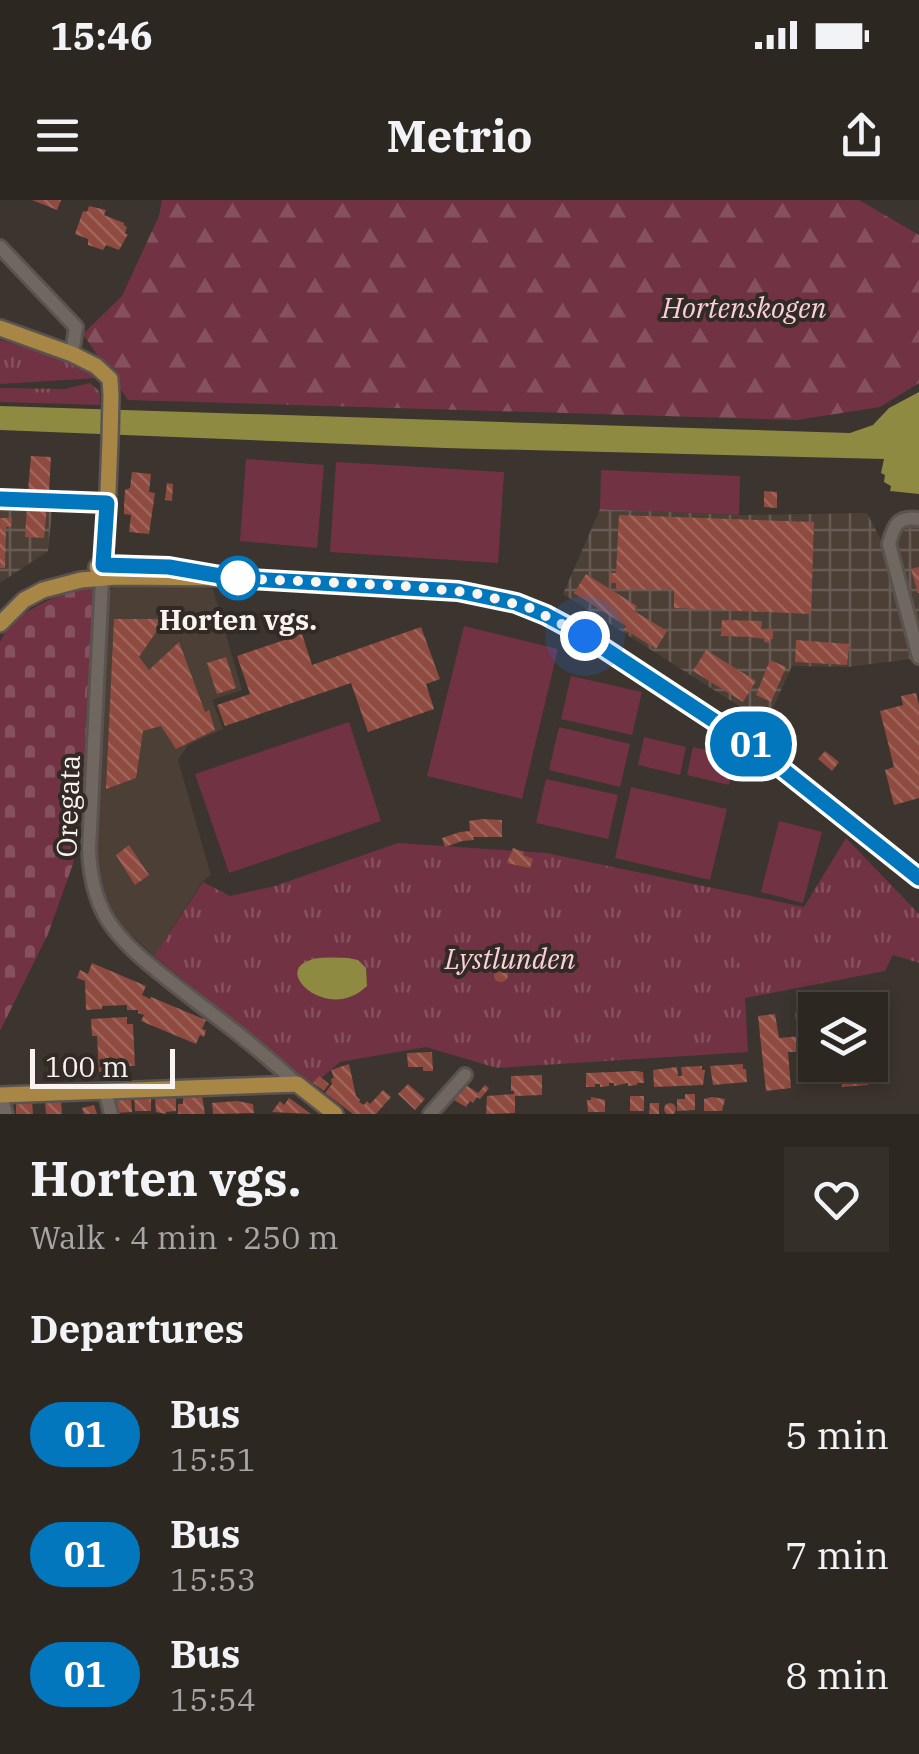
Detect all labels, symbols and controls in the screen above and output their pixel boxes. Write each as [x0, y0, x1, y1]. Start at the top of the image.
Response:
text: 15:46 [50, 11, 153, 60]
text: Metrio [386, 106, 533, 164]
icon: menu [30, 108, 85, 163]
icon: share [834, 108, 889, 163]
park label: Hortenskogen [661, 289, 826, 326]
marker: Horten vgs. [217, 557, 259, 599]
place label: Horten vgs. [159, 601, 317, 638]
your location [560, 611, 610, 661]
line badge: 01 [706, 712, 796, 776]
text: 01 [730, 721, 772, 767]
street label: Oregata [47, 754, 88, 858]
park label: Lystlunden [444, 940, 575, 977]
map controls [798, 992, 888, 1082]
button: layers [798, 992, 888, 1082]
scale bar [30, 1044, 175, 1088]
text: 100 m [45, 1048, 129, 1085]
text: Horten vgs. [30, 1147, 301, 1209]
button: heart [784, 1147, 889, 1252]
text: Walk · 4 min · 250 m [30, 1216, 338, 1258]
text: Departures [30, 1304, 244, 1353]
text: Bus [170, 1389, 240, 1438]
text: 5 min [785, 1410, 889, 1459]
text: 01 [64, 1411, 106, 1457]
text: 15:51 [170, 1438, 256, 1480]
text: Bus [170, 1509, 240, 1558]
text: 7 min [785, 1530, 889, 1579]
text: 01 [64, 1531, 106, 1577]
text: 15:53 [170, 1558, 256, 1600]
text: Bus [170, 1629, 240, 1678]
text: 8 min [785, 1650, 889, 1699]
text: 01 [64, 1651, 106, 1697]
text: 15:54 [170, 1678, 256, 1720]

